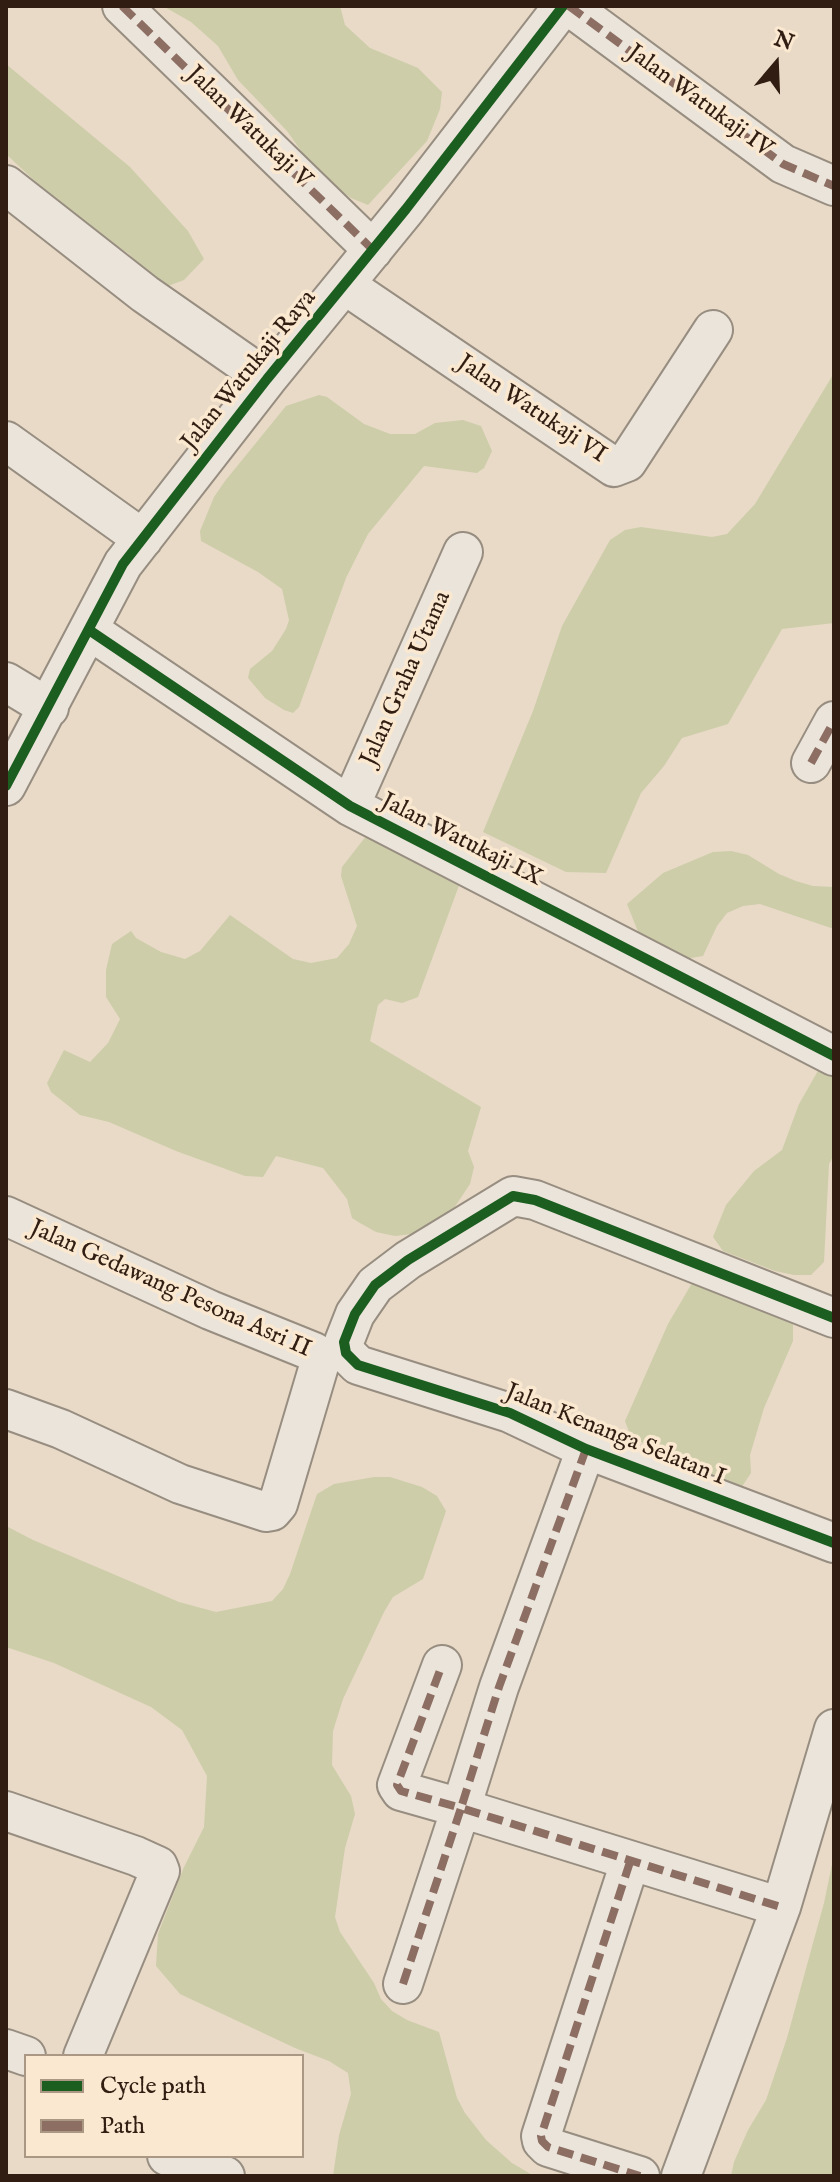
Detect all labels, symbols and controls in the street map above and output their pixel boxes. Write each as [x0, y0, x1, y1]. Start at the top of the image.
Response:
north arrow [736, 24, 816, 104]
text: N [770, 25, 797, 58]
street label: Jalan Watukaji IV [620, 39, 778, 165]
street label: Jalan Watukaji V [179, 61, 317, 195]
street label: Jalan Watukaji Raya [177, 285, 323, 457]
street label: Jalan Watukaji VI [451, 350, 611, 470]
street label: Jalan Graha Utama [356, 587, 458, 771]
street label: Jalan Watukaji IX [375, 788, 547, 894]
street label: Jalan Gedawang Pesona Asri II [25, 1215, 315, 1365]
street label: Jalan Kenanga Selatan I [501, 1379, 729, 1493]
legend [24, 2054, 304, 2158]
text: Cycle path [100, 2071, 206, 2102]
text: Path [100, 2111, 145, 2142]

